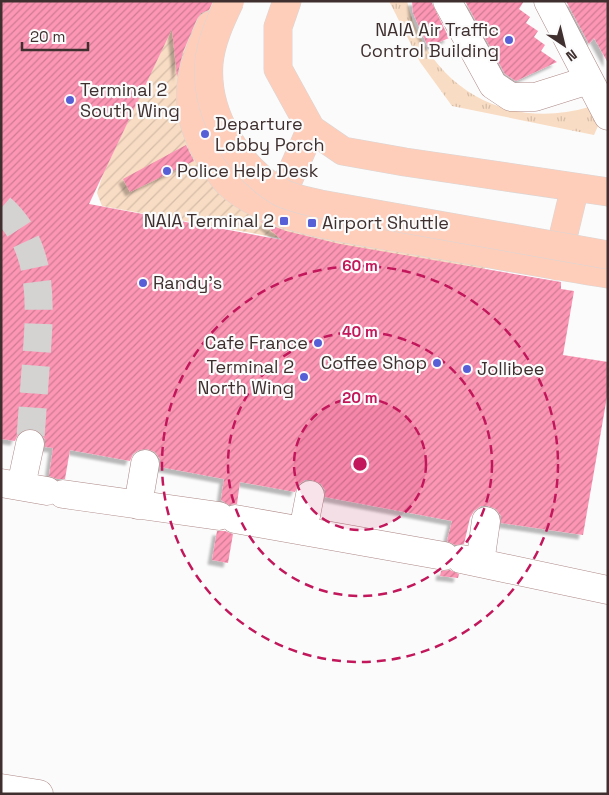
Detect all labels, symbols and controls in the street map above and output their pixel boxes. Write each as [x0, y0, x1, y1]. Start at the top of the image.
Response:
place label: NAIA Air Traffic Control Building [360, 18, 499, 62]
scale bar [22, 20, 89, 52]
north arrow [539, 20, 589, 70]
text: 20 m [30, 27, 65, 46]
marker: NAIA Air Traffic Control Building [503, 34, 515, 46]
text: N [562, 46, 580, 66]
place label: Terminal 2 South Wing [80, 78, 180, 122]
marker: Terminal 2 South Wing [64, 94, 76, 106]
place label: Departure Lobby Porch [215, 112, 325, 156]
marker: Departure Lobby Porch [199, 128, 211, 140]
place label: Police Help Desk [177, 159, 319, 182]
marker: Police Help Desk [161, 165, 173, 177]
place label: NAIA Terminal 2 [144, 209, 274, 232]
place label: Airport Shuttle [322, 211, 449, 234]
marker: NAIA Terminal 2 [278, 215, 290, 227]
marker: Airport Shuttle [306, 217, 318, 229]
text: 60 m [342, 256, 378, 275]
place label: Randy's [153, 271, 222, 294]
marker: Randy's [137, 277, 149, 289]
text: 40 m [342, 322, 378, 341]
place label: Cafe France [205, 331, 308, 354]
marker: Cafe France [312, 337, 324, 349]
place label: Coffee Shop [321, 351, 427, 374]
place label: Terminal 2 North Wing [198, 355, 294, 399]
marker: Coffee Shop [431, 357, 443, 369]
place label: Jollibee [477, 357, 544, 380]
marker: Jollibee [461, 363, 473, 375]
marker: Terminal 2 North Wing [298, 371, 310, 383]
text: 20 m [342, 388, 378, 407]
centre of rings [351, 455, 369, 473]

